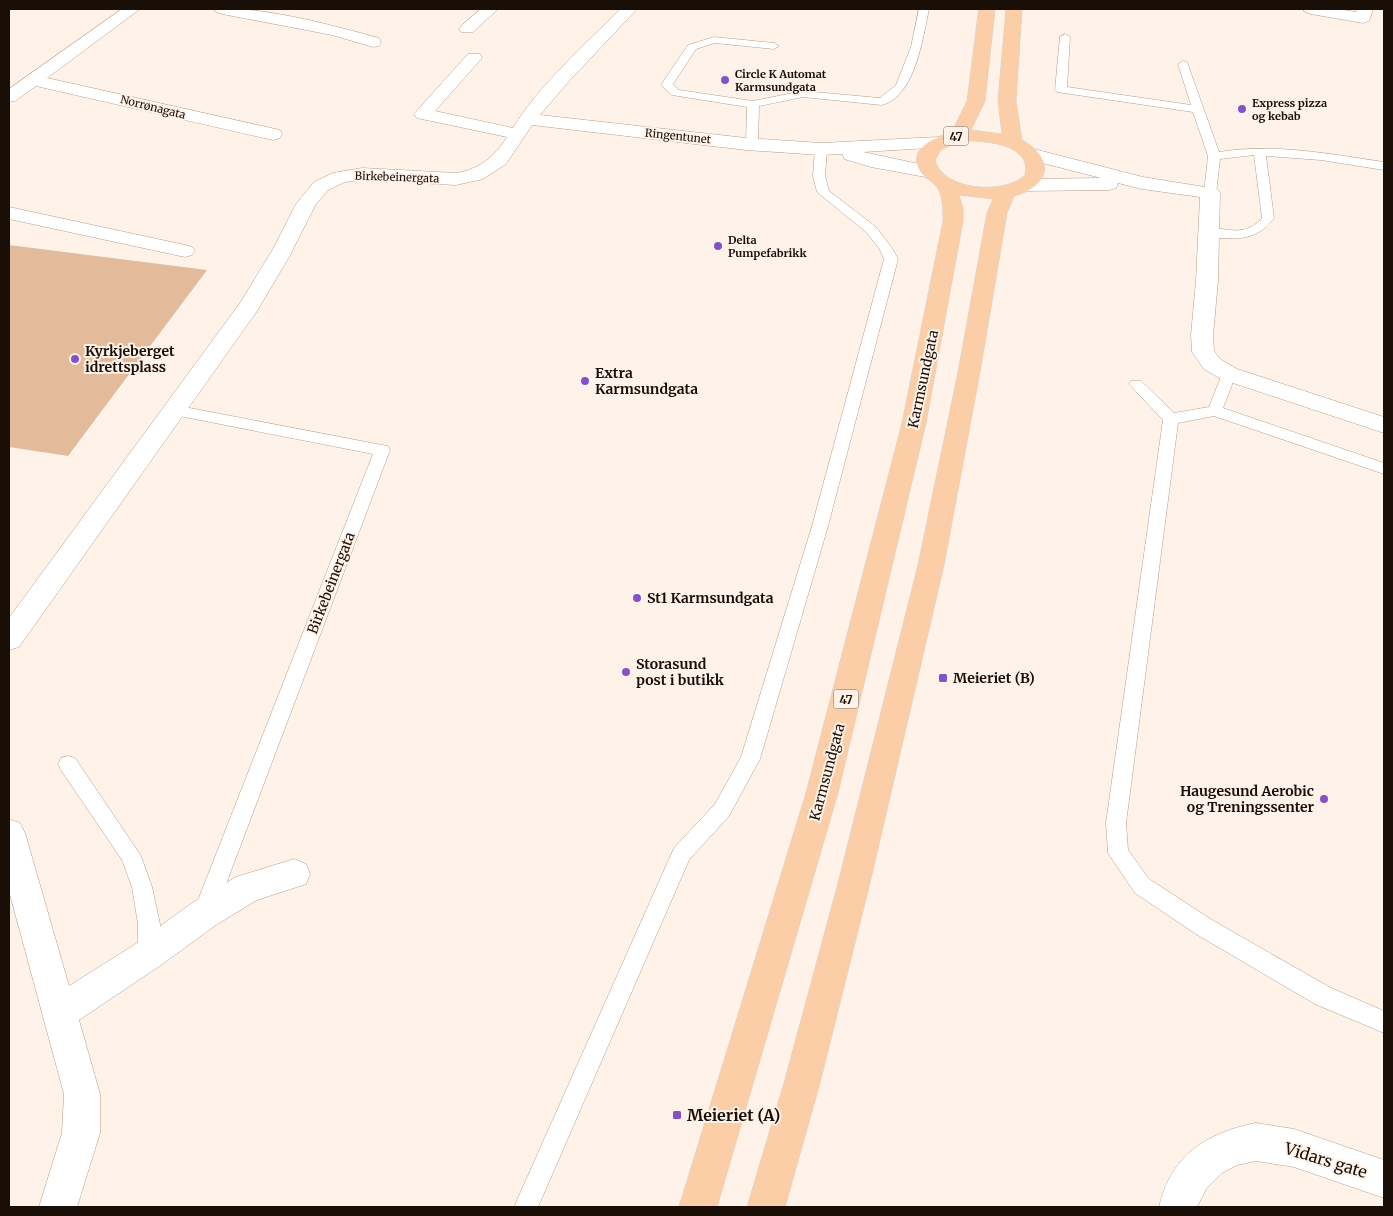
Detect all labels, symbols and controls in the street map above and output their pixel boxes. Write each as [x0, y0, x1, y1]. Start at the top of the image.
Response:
place label: Circle K Automat Karmsundgata [735, 67, 827, 94]
marker: Circle K Automat Karmsundgata [719, 74, 731, 86]
street label: Norrønagata [119, 92, 187, 122]
place label: Express pizza og kebab [1252, 96, 1327, 123]
marker: Express pizza og kebab [1236, 103, 1248, 115]
street label: Ringentunet [644, 126, 712, 147]
road number: 47 [944, 126, 968, 146]
street label: Birkebeinergata [354, 169, 440, 185]
place label: Delta Pumpefabrikk [728, 233, 807, 260]
marker: Delta Pumpefabrikk [712, 240, 724, 252]
street label: Karmsundgata [904, 328, 942, 430]
place label: Kyrkjeberget idrettsplass [85, 342, 175, 376]
marker: Kyrkjeberget idrettsplass [69, 353, 81, 365]
place label: Extra Karmsundgata [595, 364, 698, 398]
marker: Extra Karmsundgata [579, 375, 591, 387]
street label: Birkebeinergata [303, 529, 359, 636]
place label: St1 Karmsundgata [647, 589, 774, 607]
marker: St1 Karmsundgata [631, 592, 643, 604]
place label: Storasund post i butikk [636, 655, 725, 689]
marker: Storasund post i butikk [620, 666, 632, 678]
place label: Meieriet (B) [953, 669, 1035, 687]
marker: Meieriet (B) [937, 672, 949, 684]
road number: 47 [834, 690, 858, 709]
street label: Karmsundgata [805, 721, 849, 823]
place label: Haugesund Aerobic og Treningssenter [1180, 782, 1314, 816]
marker: Haugesund Aerobic og Treningssenter [1318, 793, 1330, 805]
place label: Meieriet (A) [687, 1105, 780, 1125]
marker: Meieriet (A) [671, 1109, 683, 1121]
street label: Vidars gate [1281, 1138, 1370, 1182]

